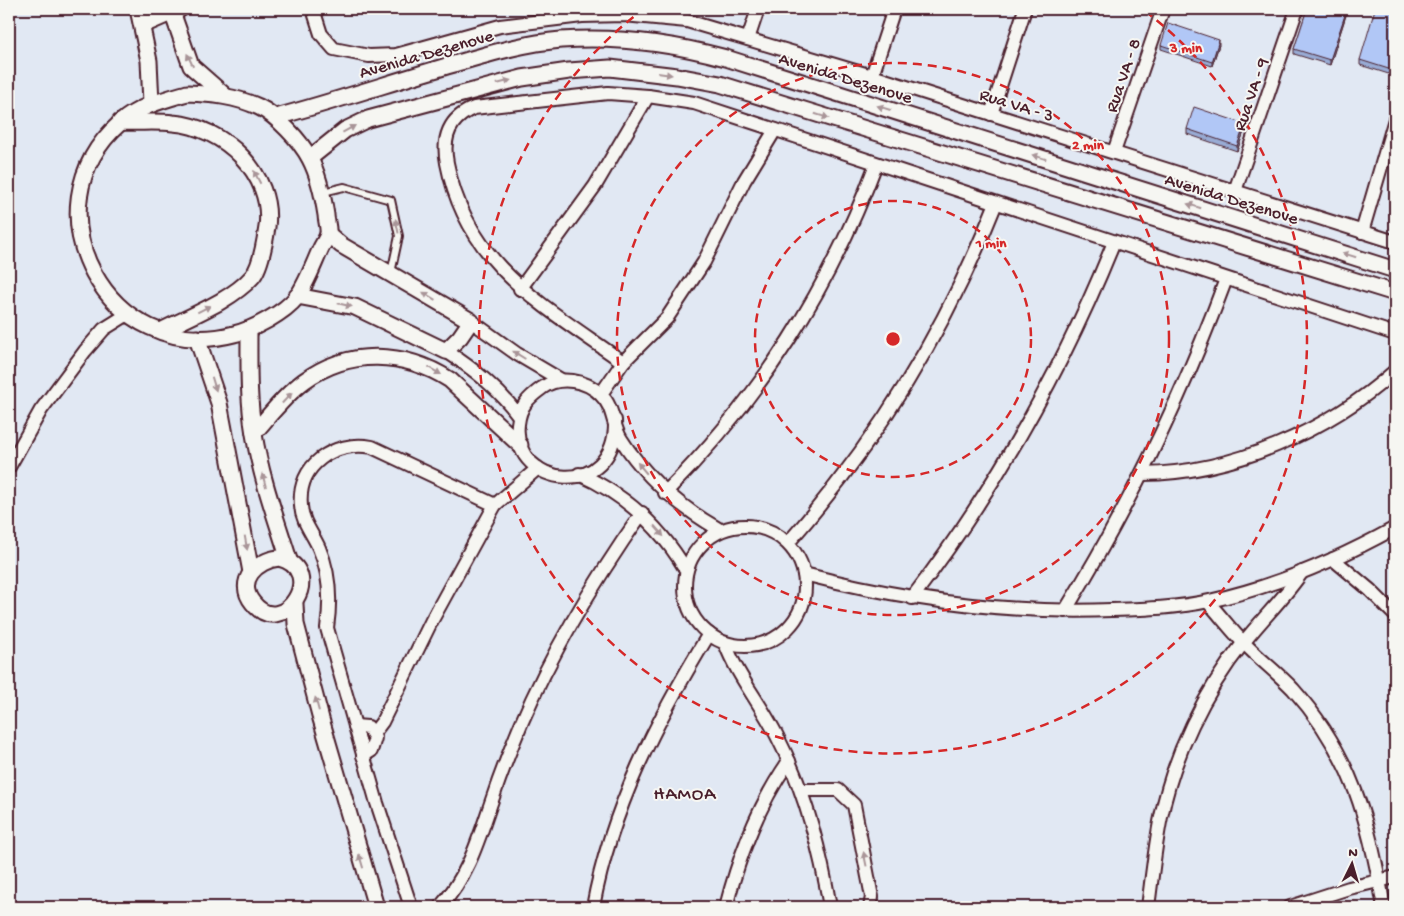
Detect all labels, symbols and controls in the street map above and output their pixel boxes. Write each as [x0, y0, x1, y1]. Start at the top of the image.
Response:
street label: Avenida Dezenove [357, 26, 497, 85]
street label: Rua VA - 8 [1102, 36, 1147, 116]
text: 3 min [1169, 40, 1203, 58]
street label: Avenida Dezenove [776, 49, 915, 110]
one-way arrow [186, 53, 194, 68]
street label: Rua VA - 9 [1230, 55, 1275, 134]
one-way arrow [657, 70, 673, 78]
one-way arrow [497, 78, 512, 86]
street label: Rua VA - 3 [977, 85, 1056, 128]
one-way arrow [876, 104, 891, 112]
one-way arrow [815, 112, 830, 120]
one-way arrow [342, 124, 356, 133]
text: 2 min [1072, 137, 1105, 155]
one-way arrow [1031, 153, 1046, 161]
one-way arrow [253, 170, 261, 184]
street label: Avenida Dezenove [1162, 170, 1301, 231]
one-way arrow [1186, 202, 1201, 209]
one-way arrow [393, 218, 401, 233]
text: 1 min [975, 235, 1007, 253]
one-way arrow [1341, 250, 1356, 258]
one-way arrow [423, 291, 436, 300]
one-way arrow [338, 301, 353, 309]
one-way arrow [197, 305, 211, 313]
centre of rings [884, 330, 902, 348]
one-way arrow [513, 350, 526, 360]
one-way arrow [429, 366, 442, 375]
one-way arrow [210, 377, 218, 392]
one-way arrow [281, 392, 293, 404]
one-way arrow [636, 461, 647, 474]
one-way arrow [260, 473, 268, 488]
one-way arrow [653, 525, 665, 537]
one-way arrow [243, 536, 251, 552]
one-way arrow [313, 697, 321, 712]
district label: HAMOA [654, 784, 717, 807]
north arrow [1326, 838, 1376, 888]
text: N [1348, 845, 1358, 862]
one-way arrow [860, 851, 868, 867]
one-way arrow [357, 853, 365, 868]

